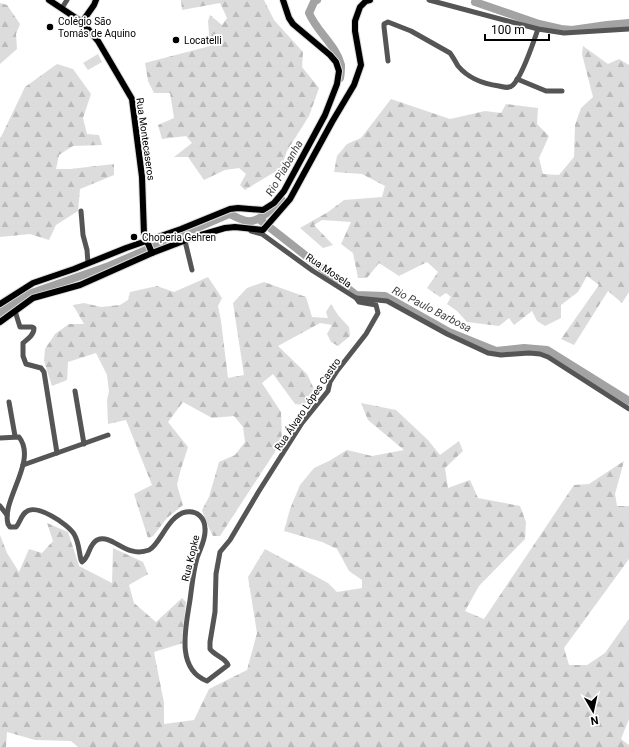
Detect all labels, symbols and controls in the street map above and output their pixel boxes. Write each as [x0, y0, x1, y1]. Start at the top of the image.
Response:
place label: Colégio São Tomás de Aquino [58, 16, 136, 39]
scale bar [485, 16, 549, 42]
marker: Colégio São Tomás de Aquino [45, 22, 55, 32]
text: 100 m [491, 23, 525, 37]
marker: Locatelli [171, 35, 181, 45]
place label: Locatelli [184, 35, 222, 46]
street label: Rua Montecaseros [134, 97, 157, 181]
water label: Rio Piabanha [263, 138, 306, 199]
marker: Choperia Gehren [129, 232, 139, 242]
place label: Choperia Gehren [142, 232, 216, 243]
street label: Rua Mosela [304, 251, 354, 290]
water label: Rio Paulo Barbosa [390, 284, 474, 335]
street label: Rua Álvaro Lópes Castro [271, 355, 343, 453]
street label: Rua Kopke [179, 534, 202, 582]
north arrow [573, 691, 613, 731]
text: N [589, 713, 599, 727]

